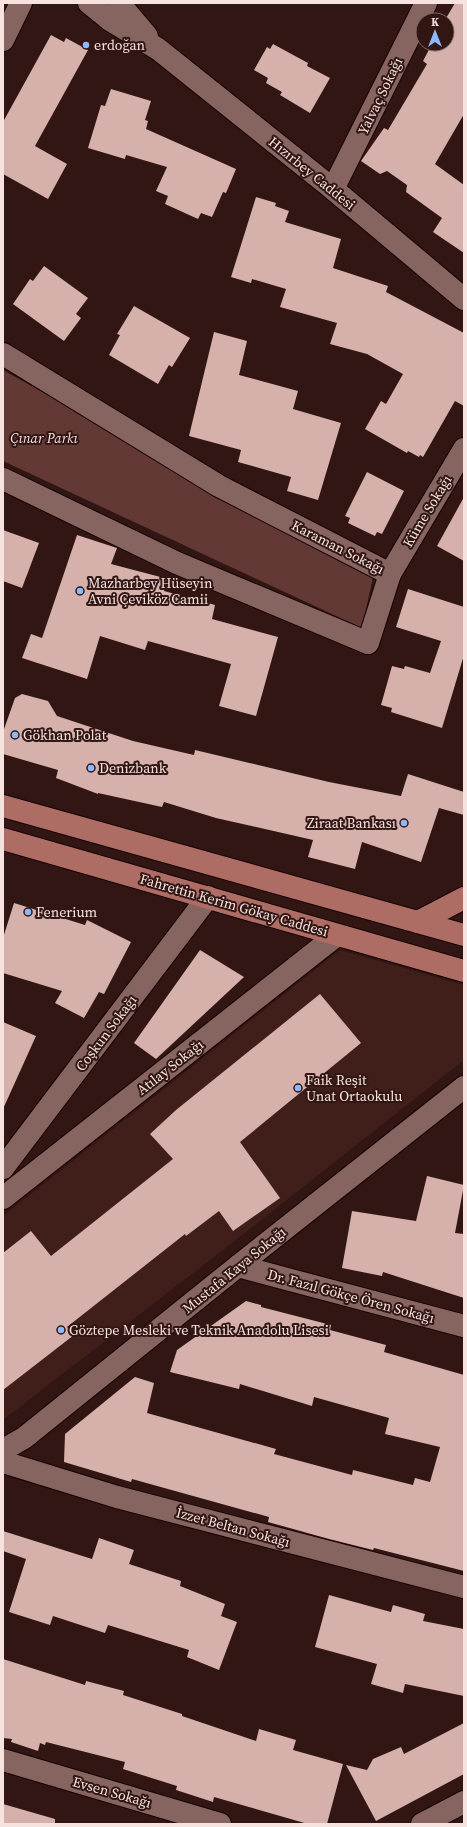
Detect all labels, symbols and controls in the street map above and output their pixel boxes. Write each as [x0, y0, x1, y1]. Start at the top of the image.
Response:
north arrow [415, 12, 455, 52]
text: K [431, 15, 439, 30]
place label: erdoğan [94, 35, 146, 55]
marker: erdoğan [81, 40, 91, 50]
street label: Yalvaç Sokağı [353, 54, 407, 138]
street label: Hızırbey Caddesi [264, 132, 360, 214]
park label: Çınar Parkı [10, 428, 79, 448]
street label: Küme Sokağı [398, 471, 456, 551]
street label: Karaman Sokağı [288, 515, 388, 579]
place label: Mazharbey Hüseyin Avni Çeviköz Camii [88, 573, 213, 609]
marker: Mazharbey Hüseyin Avni Çeviköz Camii [75, 586, 85, 596]
place label: Gökhan Polat [23, 725, 107, 745]
marker: Gökhan Polat [10, 730, 20, 740]
place label: Denizbank [99, 758, 167, 778]
marker: Denizbank [86, 763, 96, 773]
place label: Ziraat Bankası [307, 813, 396, 833]
marker: Ziraat Bankası [399, 818, 409, 828]
street label: Fahrettin Kerim Gökay Caddesi [138, 869, 330, 941]
place label: Fenerium [36, 902, 98, 922]
marker: Fenerium [23, 907, 33, 917]
street label: Coşkun Sokağı [71, 991, 141, 1075]
street label: Atılay Sokağı [132, 1035, 208, 1099]
place label: Faik Reşit Unat Ortaokulu [306, 1070, 403, 1106]
marker: Faik Reşit Unat Ortaokulu [293, 1083, 303, 1093]
street label: Mustafa Kaya Sokağı [178, 1222, 290, 1318]
street label: Dr. Fazıl Gökçe Ören Sokağı [265, 1264, 437, 1328]
place label: Göztepe Mesleki ve Teknik Anadolu Lisesi [69, 1320, 329, 1340]
marker: Göztepe Mesleki ve Teknik Anadolu Lisesi [56, 1325, 66, 1335]
street label: İzzet Beltan Sokağı [174, 1502, 292, 1552]
street label: Evsen Sokağı [70, 1771, 154, 1813]

